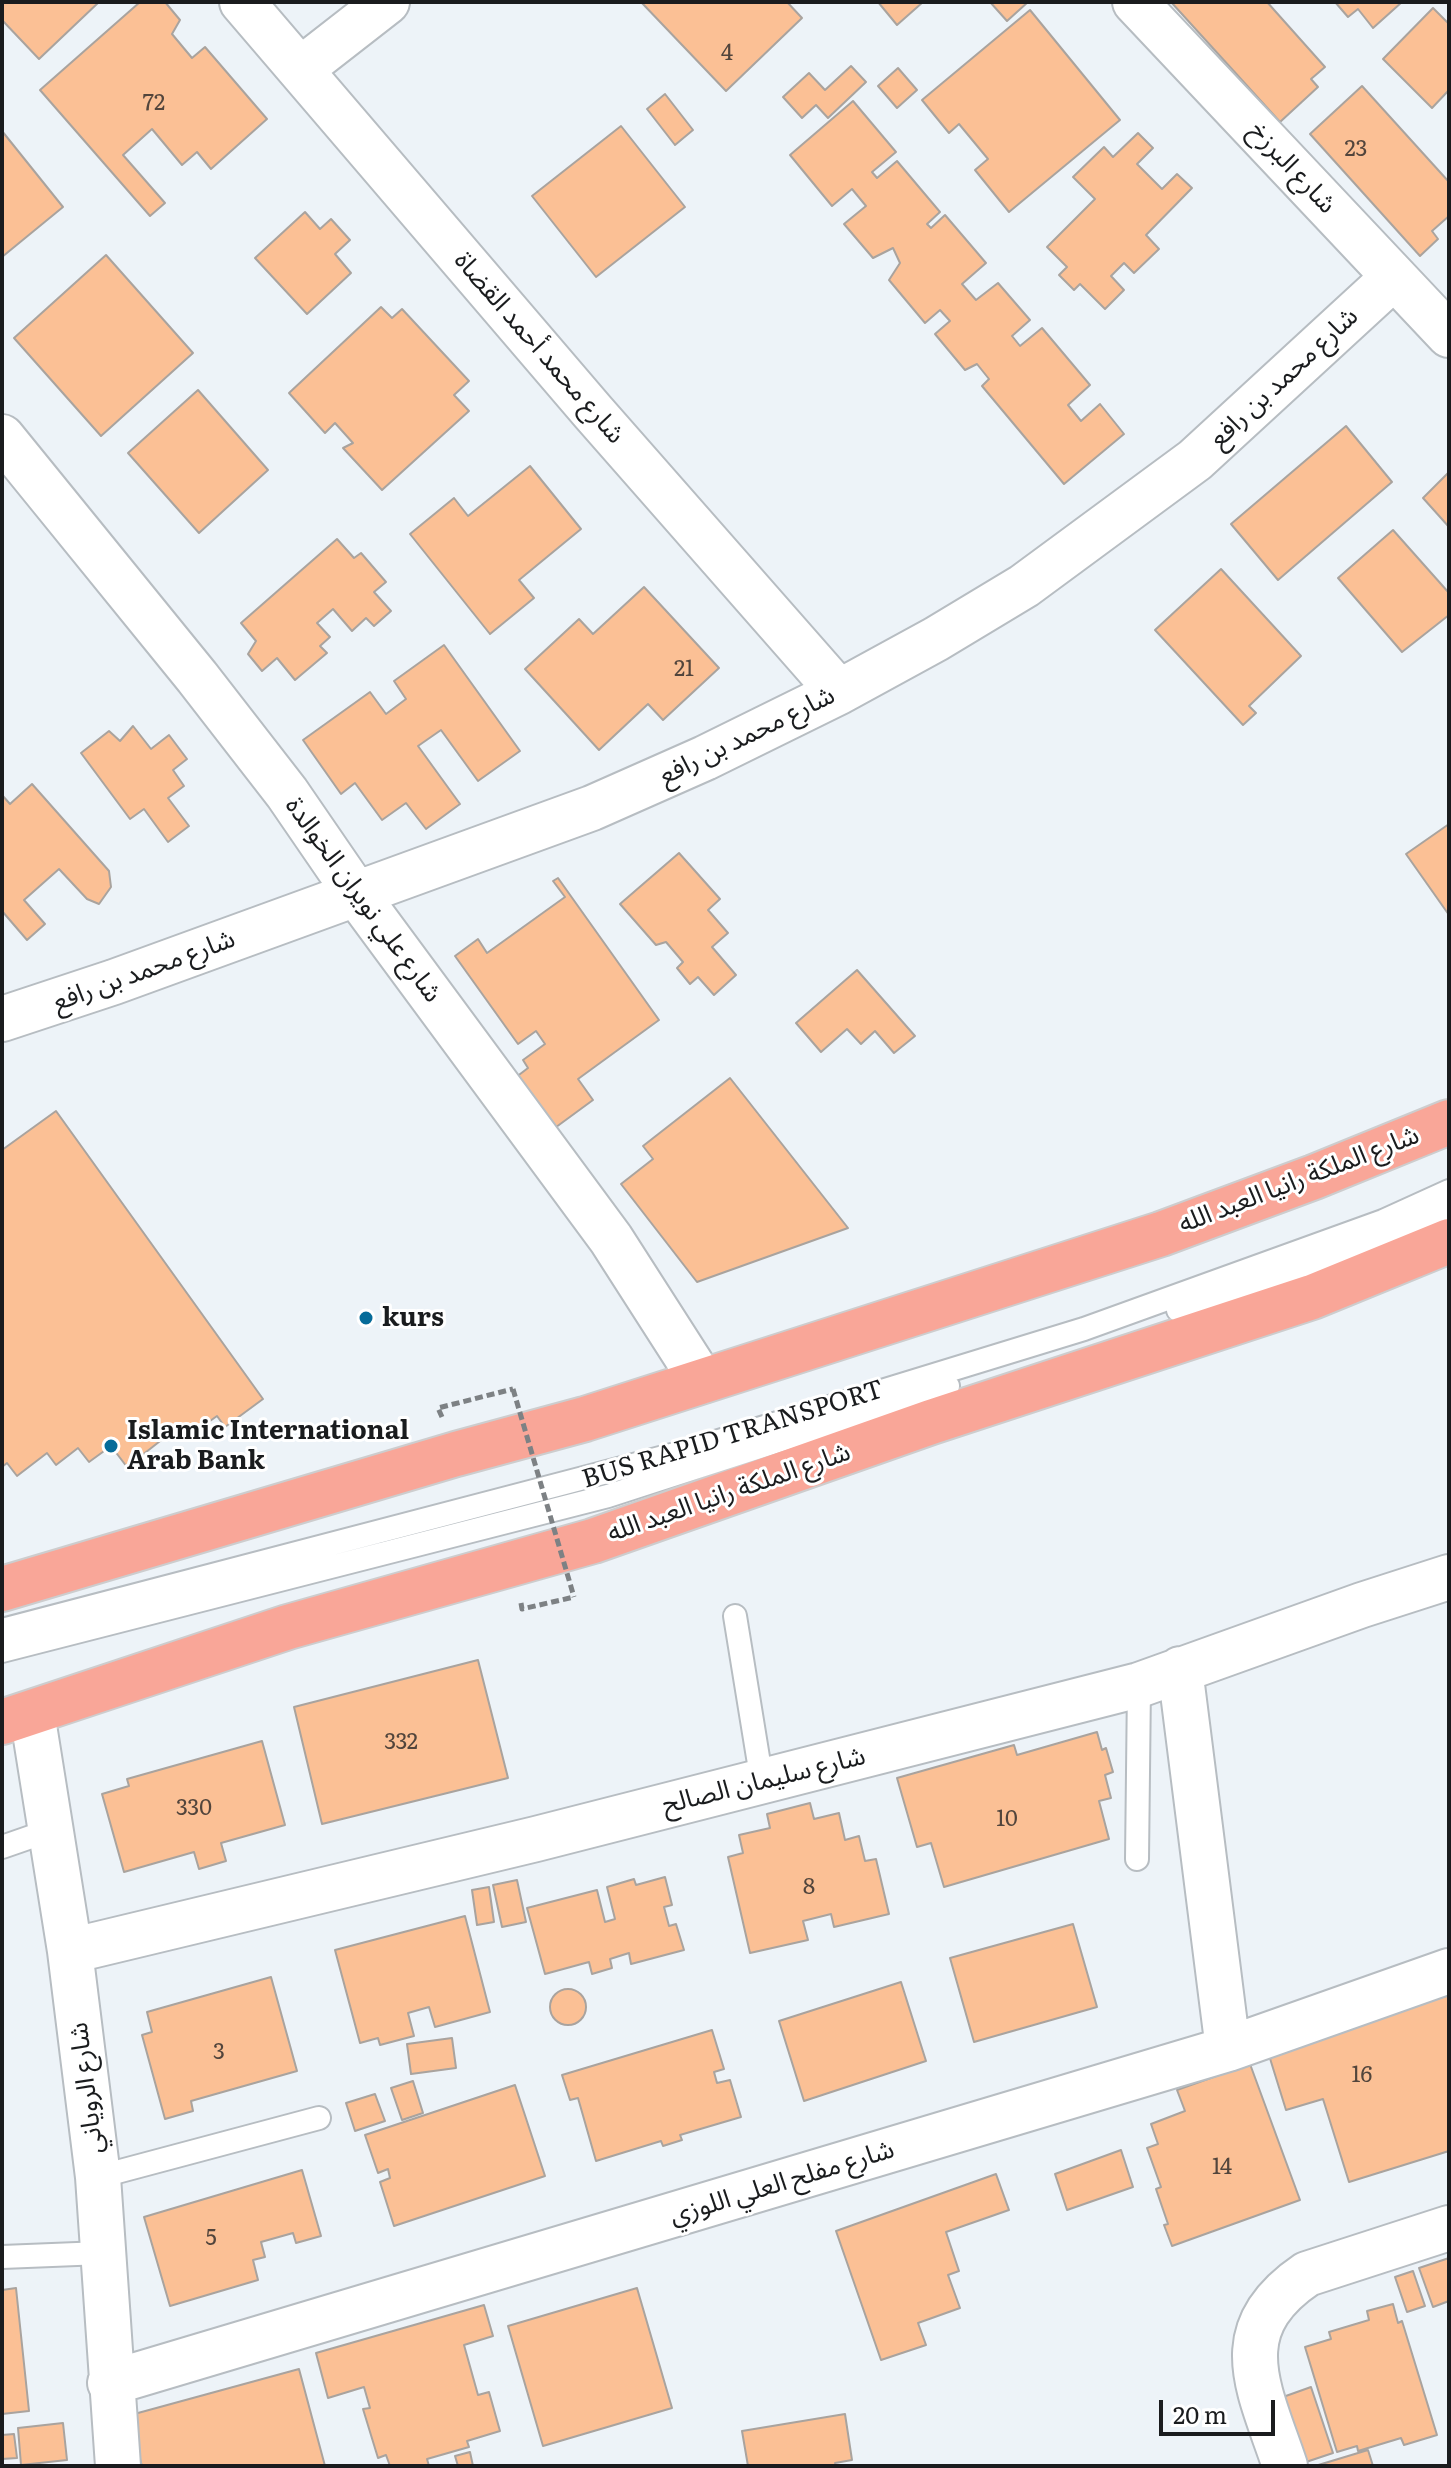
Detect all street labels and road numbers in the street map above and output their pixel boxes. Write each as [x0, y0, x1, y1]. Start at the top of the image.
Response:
street label: شارع البرزخ [1242, 116, 1342, 220]
street label: شارع محمد أحمد القضاة [447, 246, 631, 450]
street label: شارع محمد بن رافع [1203, 301, 1365, 455]
street label: شارع محمد بن رافع [654, 680, 840, 792]
street label: شارع علي نويران الخوالدة [278, 791, 448, 1009]
street label: شارع محمد بن رافع [49, 924, 239, 1018]
street label: شارع الملكة رانيا العبد الله [1174, 1120, 1424, 1240]
street label: BUS RAPID TRANSPORT [579, 1374, 887, 1496]
street label: شارع الملكة رانيا العبد الله [603, 1437, 855, 1549]
street label: شارع سليمان الصالح [659, 1741, 869, 1821]
street label: شارع الروياني [63, 2020, 111, 2156]
street label: شارع مفلح العلي اللوزي [666, 2134, 898, 2232]

